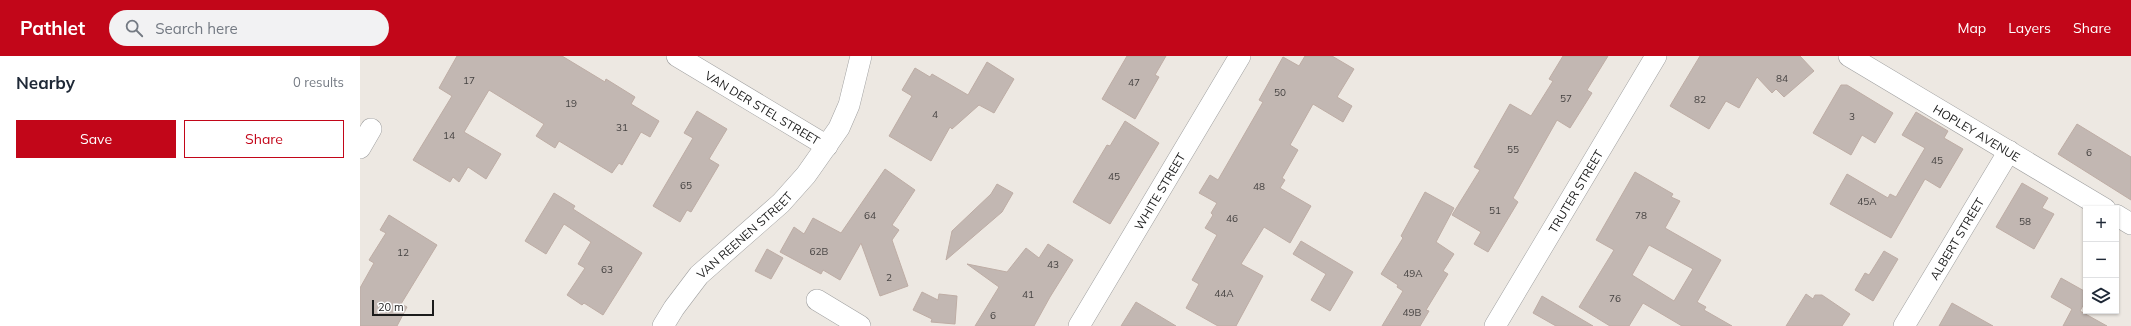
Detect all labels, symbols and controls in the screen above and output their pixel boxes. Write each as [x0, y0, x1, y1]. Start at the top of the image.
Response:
search box [109, 10, 389, 46]
text: Pathlet [20, 16, 85, 40]
icon: search [123, 17, 145, 39]
text: Search here [155, 19, 238, 38]
text: Map [1957, 19, 1986, 37]
text: Layers [2008, 19, 2051, 37]
text: Share [2073, 19, 2111, 37]
street label: VAN DER STEL STREET [702, 67, 824, 148]
text: Nearby [16, 72, 75, 93]
house number: 84 [1776, 72, 1788, 85]
text: 0 results [293, 74, 344, 90]
house number: 17 [463, 74, 475, 87]
house number: 47 [1128, 76, 1140, 89]
house number: 50 [1274, 86, 1286, 99]
house number: 57 [1560, 92, 1572, 105]
house number: 82 [1694, 93, 1706, 106]
house number: 19 [565, 97, 577, 110]
street label: HOPLEY AVENUE [1931, 101, 2023, 164]
house number: 4 [932, 108, 938, 121]
house number: 3 [1849, 110, 1855, 123]
button: Save [16, 120, 176, 158]
button: Share [184, 120, 344, 158]
house number: 31 [616, 121, 628, 134]
house number: 14 [443, 129, 455, 142]
house number: 55 [1507, 143, 1519, 156]
street label: TRUTER STREET [1545, 146, 1606, 235]
house number: 6 [2086, 146, 2092, 159]
street label: WHITE STREET [1131, 149, 1189, 232]
house number: 45 [1931, 154, 1943, 167]
house number: 45 [1108, 170, 1120, 183]
house number: 65 [680, 179, 692, 192]
house number: 48 [1253, 180, 1265, 193]
street label: VAN REENEN STREET [693, 188, 796, 281]
street label: ALBERT STREET [1926, 194, 1987, 282]
house number: 45A [1857, 195, 1877, 208]
house number: 51 [1489, 204, 1501, 217]
map controls [2083, 206, 2119, 314]
button: + [2083, 206, 2119, 242]
house number: 64 [864, 209, 876, 222]
house number: 78 [1635, 209, 1647, 222]
house number: 46 [1226, 212, 1238, 225]
house number: 58 [2019, 215, 2031, 228]
button: − [2083, 242, 2119, 278]
house number: 62B [810, 245, 829, 258]
house number: 12 [397, 246, 409, 259]
house number: 43 [1047, 258, 1059, 271]
house number: 63 [601, 263, 613, 276]
house number: 49A [1403, 267, 1423, 280]
house number: 2 [886, 271, 892, 284]
button: layers [2083, 278, 2119, 314]
house number: 44A [1214, 287, 1234, 300]
house number: 41 [1022, 288, 1034, 301]
house number: 76 [1609, 292, 1621, 305]
scale bar [372, 298, 434, 317]
text: 20 m [378, 300, 404, 314]
house number: 49B [1403, 306, 1422, 319]
house number: 6 [990, 309, 996, 322]

